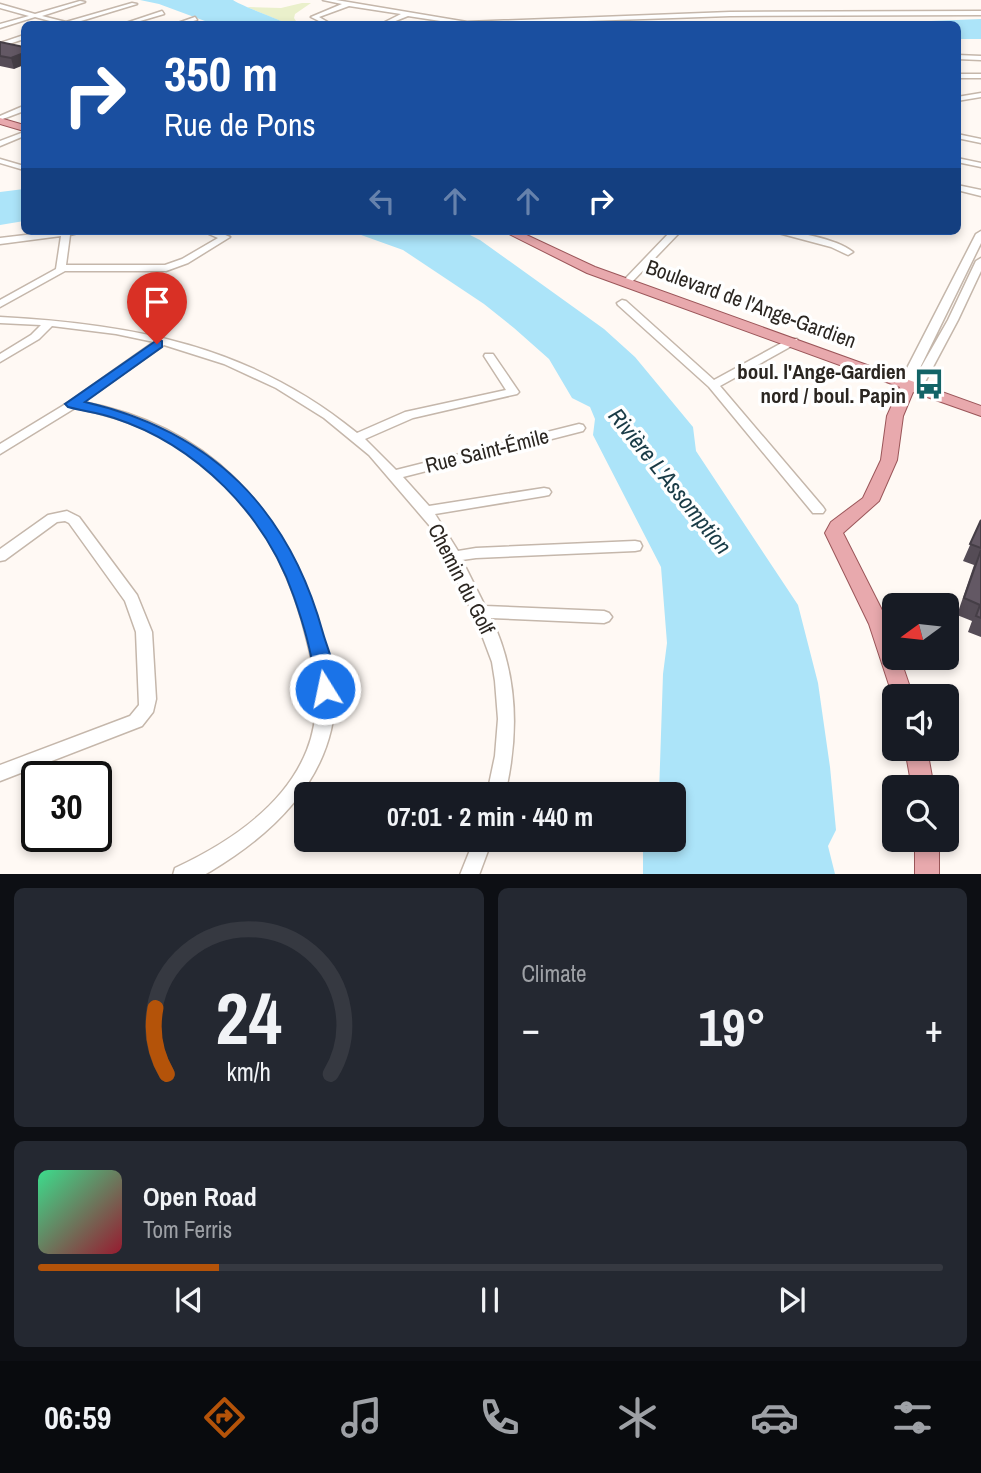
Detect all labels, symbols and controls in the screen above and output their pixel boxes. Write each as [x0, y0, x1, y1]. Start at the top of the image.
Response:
text: 350 m [164, 40, 278, 106]
icon: right [49, 49, 140, 140]
text: Rue de Pons [164, 103, 316, 146]
icon: left [363, 182, 401, 220]
icon: ahead [436, 182, 474, 220]
icon: ahead [509, 182, 547, 220]
icon: right [582, 182, 620, 220]
street label: Boulevard de l'Ange-Gardien [642, 252, 860, 355]
pin [127, 272, 187, 344]
icon: arrive [138, 283, 176, 321]
place label: boul. l'Ange-Gardien nord / boul. Papin [737, 357, 906, 410]
bus stop icon: boul. l'Ange-Gardien nord / boul. Papin [912, 367, 946, 401]
water label: Rivière L'Assomption [602, 401, 739, 560]
street label: Rue Saint-Émile [422, 421, 552, 480]
street label: Chemin du Golf [421, 518, 502, 639]
north arrow [882, 593, 959, 670]
map controls [882, 593, 959, 852]
position arrow [288, 652, 362, 726]
button: sound [882, 684, 959, 761]
speed limit sign: 30 [21, 761, 112, 852]
button: search [882, 775, 959, 852]
text: 07:01 · 2 min · 440 m [387, 799, 593, 834]
text: Climate [522, 958, 586, 989]
text: 24 [216, 969, 282, 1067]
text: 19° [698, 992, 766, 1062]
text: − [522, 1003, 540, 1054]
text: + [925, 1003, 943, 1054]
text: km/h [227, 1054, 271, 1088]
text: Open Road [143, 1179, 257, 1214]
text: Tom Ferris [143, 1214, 232, 1245]
icon: previous [170, 1281, 208, 1319]
icon: pause [471, 1281, 509, 1319]
icon: next [773, 1281, 811, 1319]
icon: directions [200, 1393, 249, 1442]
icon: music [337, 1393, 386, 1442]
icon: phone [475, 1393, 524, 1442]
icon: climate [613, 1393, 662, 1442]
icon: car [750, 1393, 799, 1442]
icon: filters [888, 1393, 937, 1442]
text: 06:59 [44, 1396, 111, 1439]

